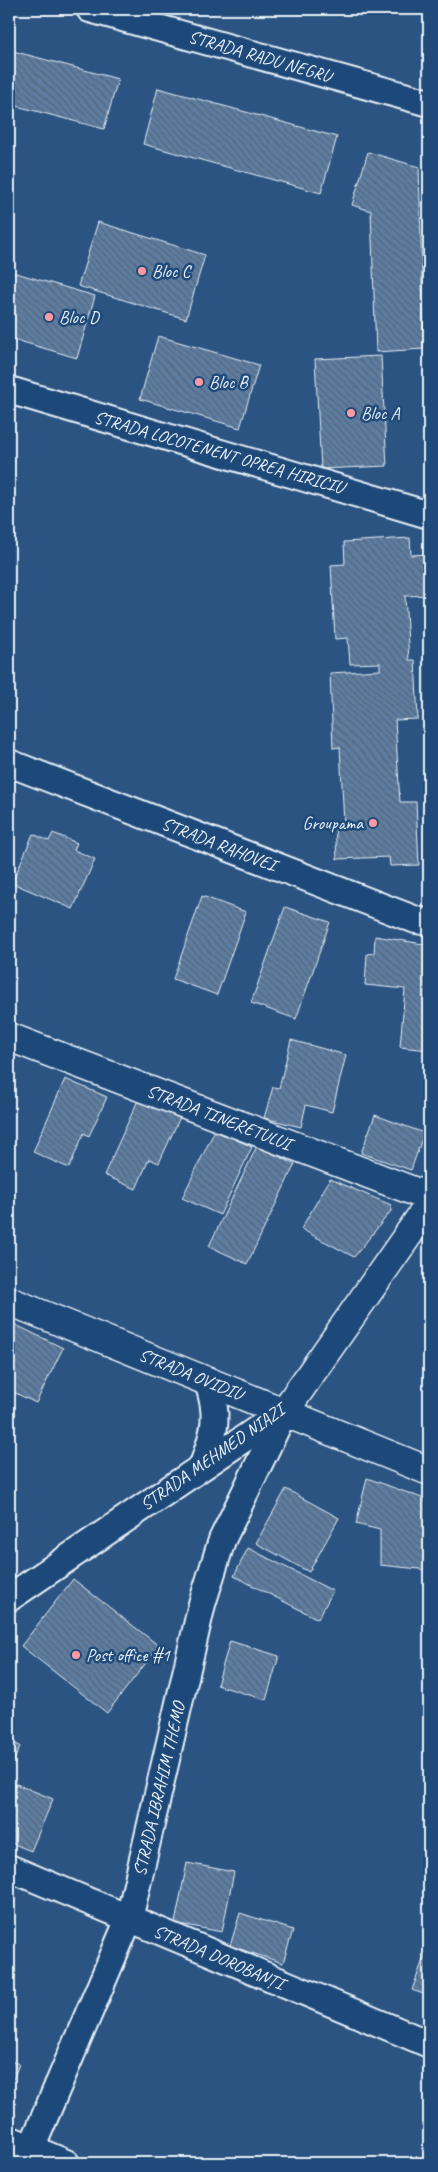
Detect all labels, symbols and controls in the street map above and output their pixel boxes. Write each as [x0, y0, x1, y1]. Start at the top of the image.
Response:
street label: STRADA RADU NEGRU [186, 25, 337, 88]
place label: Bloc C [152, 260, 193, 282]
marker: Bloc C [136, 265, 148, 277]
place label: Bloc D [59, 306, 101, 328]
marker: Bloc D [43, 311, 55, 323]
place label: Bloc B [209, 371, 250, 393]
marker: Bloc B [193, 376, 205, 388]
place label: Bloc A [361, 402, 401, 424]
street label: STRADA LOCOTENENT OPREA HIRICIU [92, 406, 350, 499]
marker: Bloc A [345, 407, 357, 419]
street label: STRADA RAHOVEI [159, 812, 283, 877]
place label: Groupama [303, 812, 364, 834]
marker: Groupama [367, 817, 379, 829]
street label: STRADA TINERETULUI [144, 1079, 298, 1156]
street label: STRADA OVIDIU [136, 1343, 249, 1406]
street label: STRADA MEHMED NIAZI [136, 1397, 291, 1515]
place label: Post office #1 [86, 1644, 171, 1666]
marker: Post office #1 [70, 1649, 82, 1661]
street label: STRADA IBRAHIM THEMO [128, 1698, 190, 1878]
street label: STRADA DOROBANȚI [150, 1920, 291, 1996]

